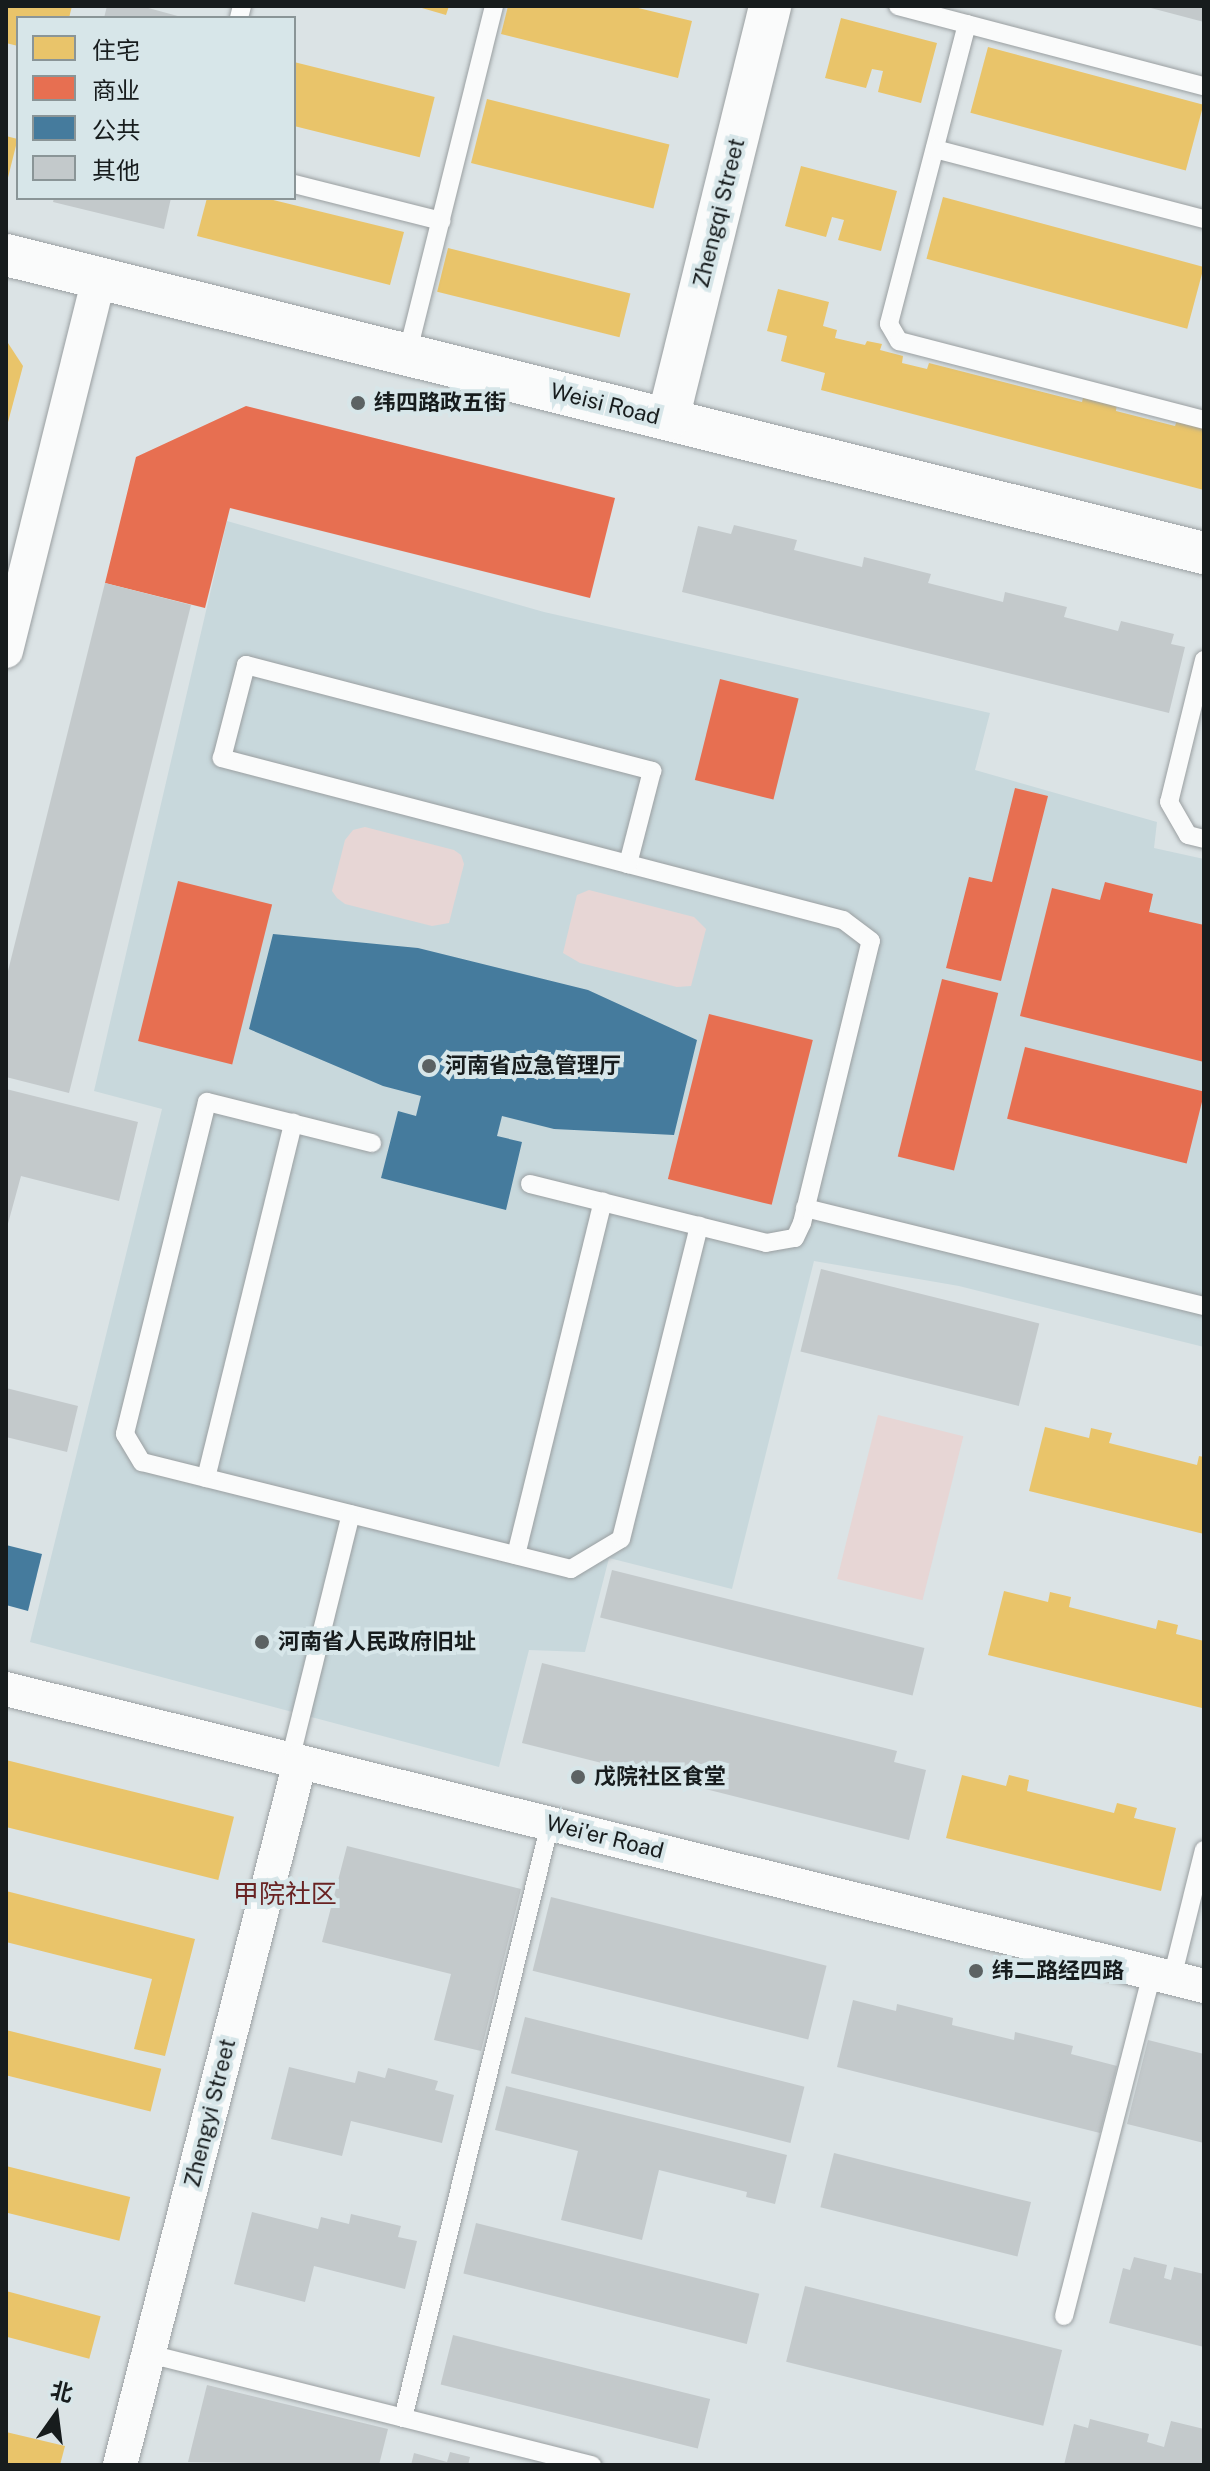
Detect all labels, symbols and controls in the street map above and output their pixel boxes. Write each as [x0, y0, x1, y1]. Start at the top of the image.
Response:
legend [16, 16, 296, 200]
text: 住宅 [92, 36, 140, 64]
text: 商业 [92, 76, 140, 104]
text: 公共 [92, 116, 140, 144]
street label: Zhengqi Street [688, 136, 750, 290]
text: 其他 [92, 156, 140, 184]
street label: Weisi Road [548, 378, 662, 430]
place label: 纬四路政五街 [374, 390, 506, 416]
marker: 纬四路政五街 [349, 394, 367, 412]
place label: 河南省应急管理厅 [445, 1053, 621, 1079]
marker: 河南省应急管理厅 [420, 1057, 438, 1075]
place label: 河南省人民政府旧址 [278, 1629, 476, 1655]
marker: 河南省人民政府旧址 [253, 1633, 271, 1651]
place label: 戊院社区食堂 [594, 1764, 726, 1790]
marker: 戊院社区食堂 [569, 1768, 587, 1786]
street label: Wei'er Road [543, 1810, 667, 1864]
district label: 甲院社区 [233, 1878, 337, 1910]
place label: 纬二路经四路 [992, 1958, 1124, 1984]
marker: 纬二路经四路 [967, 1962, 985, 1980]
street label: Zhengyi Street [179, 2036, 241, 2190]
north arrow [16, 2375, 96, 2455]
text: 北 [48, 2376, 76, 2407]

